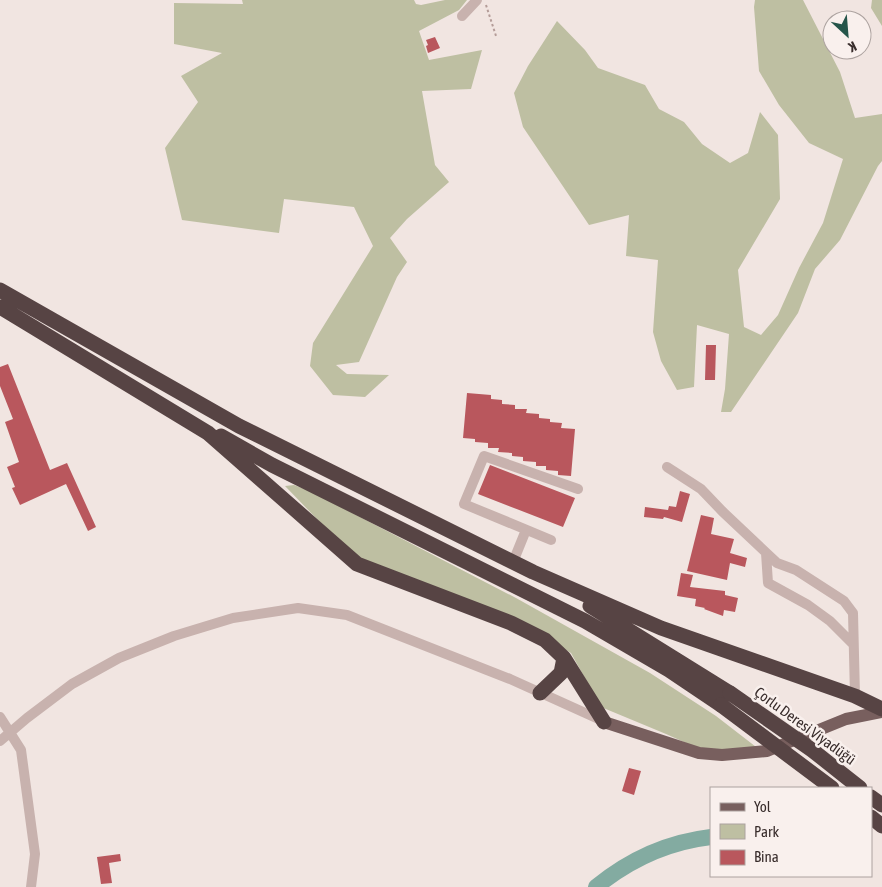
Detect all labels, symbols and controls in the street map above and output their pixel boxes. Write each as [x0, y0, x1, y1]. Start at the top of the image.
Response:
north arrow [822, 10, 872, 60]
text: K [846, 38, 859, 55]
street label: Çorlu Deresi Viyadüğü [752, 683, 859, 768]
legend [710, 787, 872, 877]
text: Yol [754, 798, 771, 815]
text: Park [754, 823, 779, 840]
text: Bina [754, 848, 779, 865]

